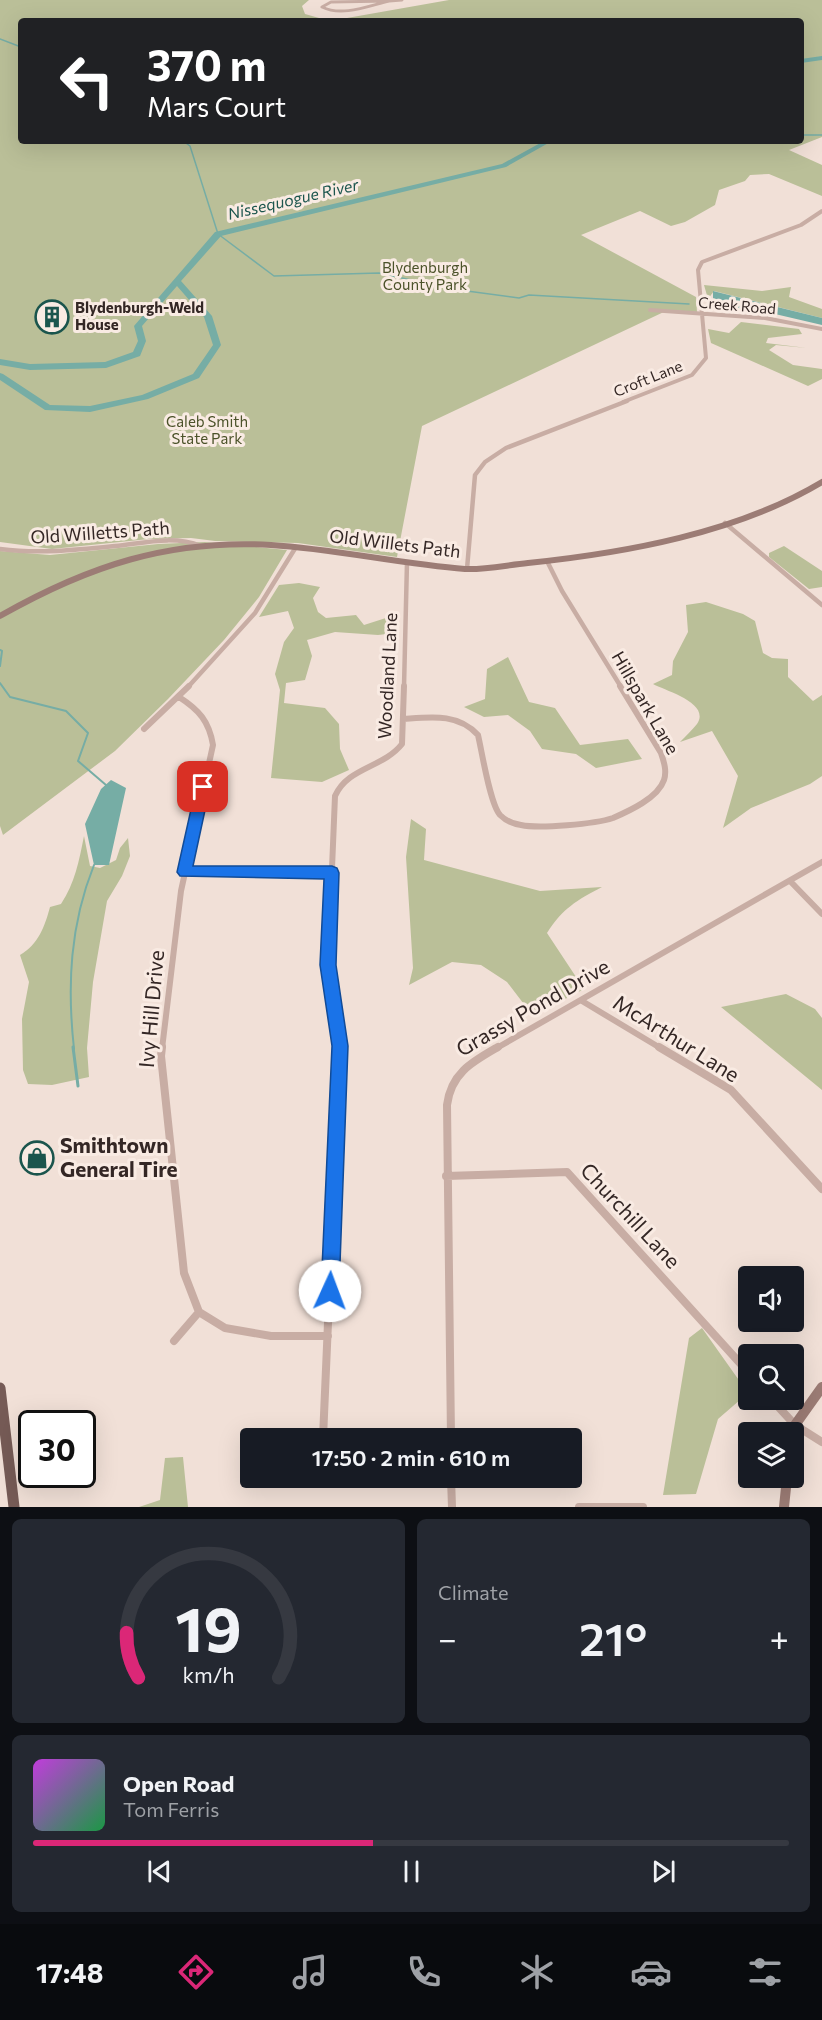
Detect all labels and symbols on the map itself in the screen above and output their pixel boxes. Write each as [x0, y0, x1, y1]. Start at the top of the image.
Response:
water label: Nissequogue River [226, 174, 361, 223]
park label: Blydenburgh County Park [382, 258, 468, 293]
street label: Creek Road [698, 293, 777, 317]
place label: Blydenburgh-Weld House [75, 298, 204, 333]
building icon: Blydenburgh-Weld House [34, 299, 70, 335]
street label: Croft Lane [611, 356, 685, 400]
park label: Caleb Smith State Park [166, 412, 248, 447]
street label: Old Willetts Path [30, 516, 170, 548]
street label: Old Willets Path [328, 524, 462, 562]
street label: Woodland Lane [373, 612, 401, 740]
street label: Hillspark Lane [607, 647, 684, 758]
pin [177, 761, 228, 812]
street label: Ivy Hill Drive [133, 949, 168, 1069]
street label: Grassy Pond Drive [451, 953, 613, 1061]
street label: McArthur Lane [609, 989, 745, 1087]
place label: Smithtown General Tire [60, 1132, 178, 1181]
shop icon: Smithtown General Tire [19, 1140, 55, 1176]
street label: Churchill Lane [576, 1157, 686, 1273]
position arrow [298, 1259, 362, 1323]
speed limit sign: 30 [18, 1410, 96, 1488]

